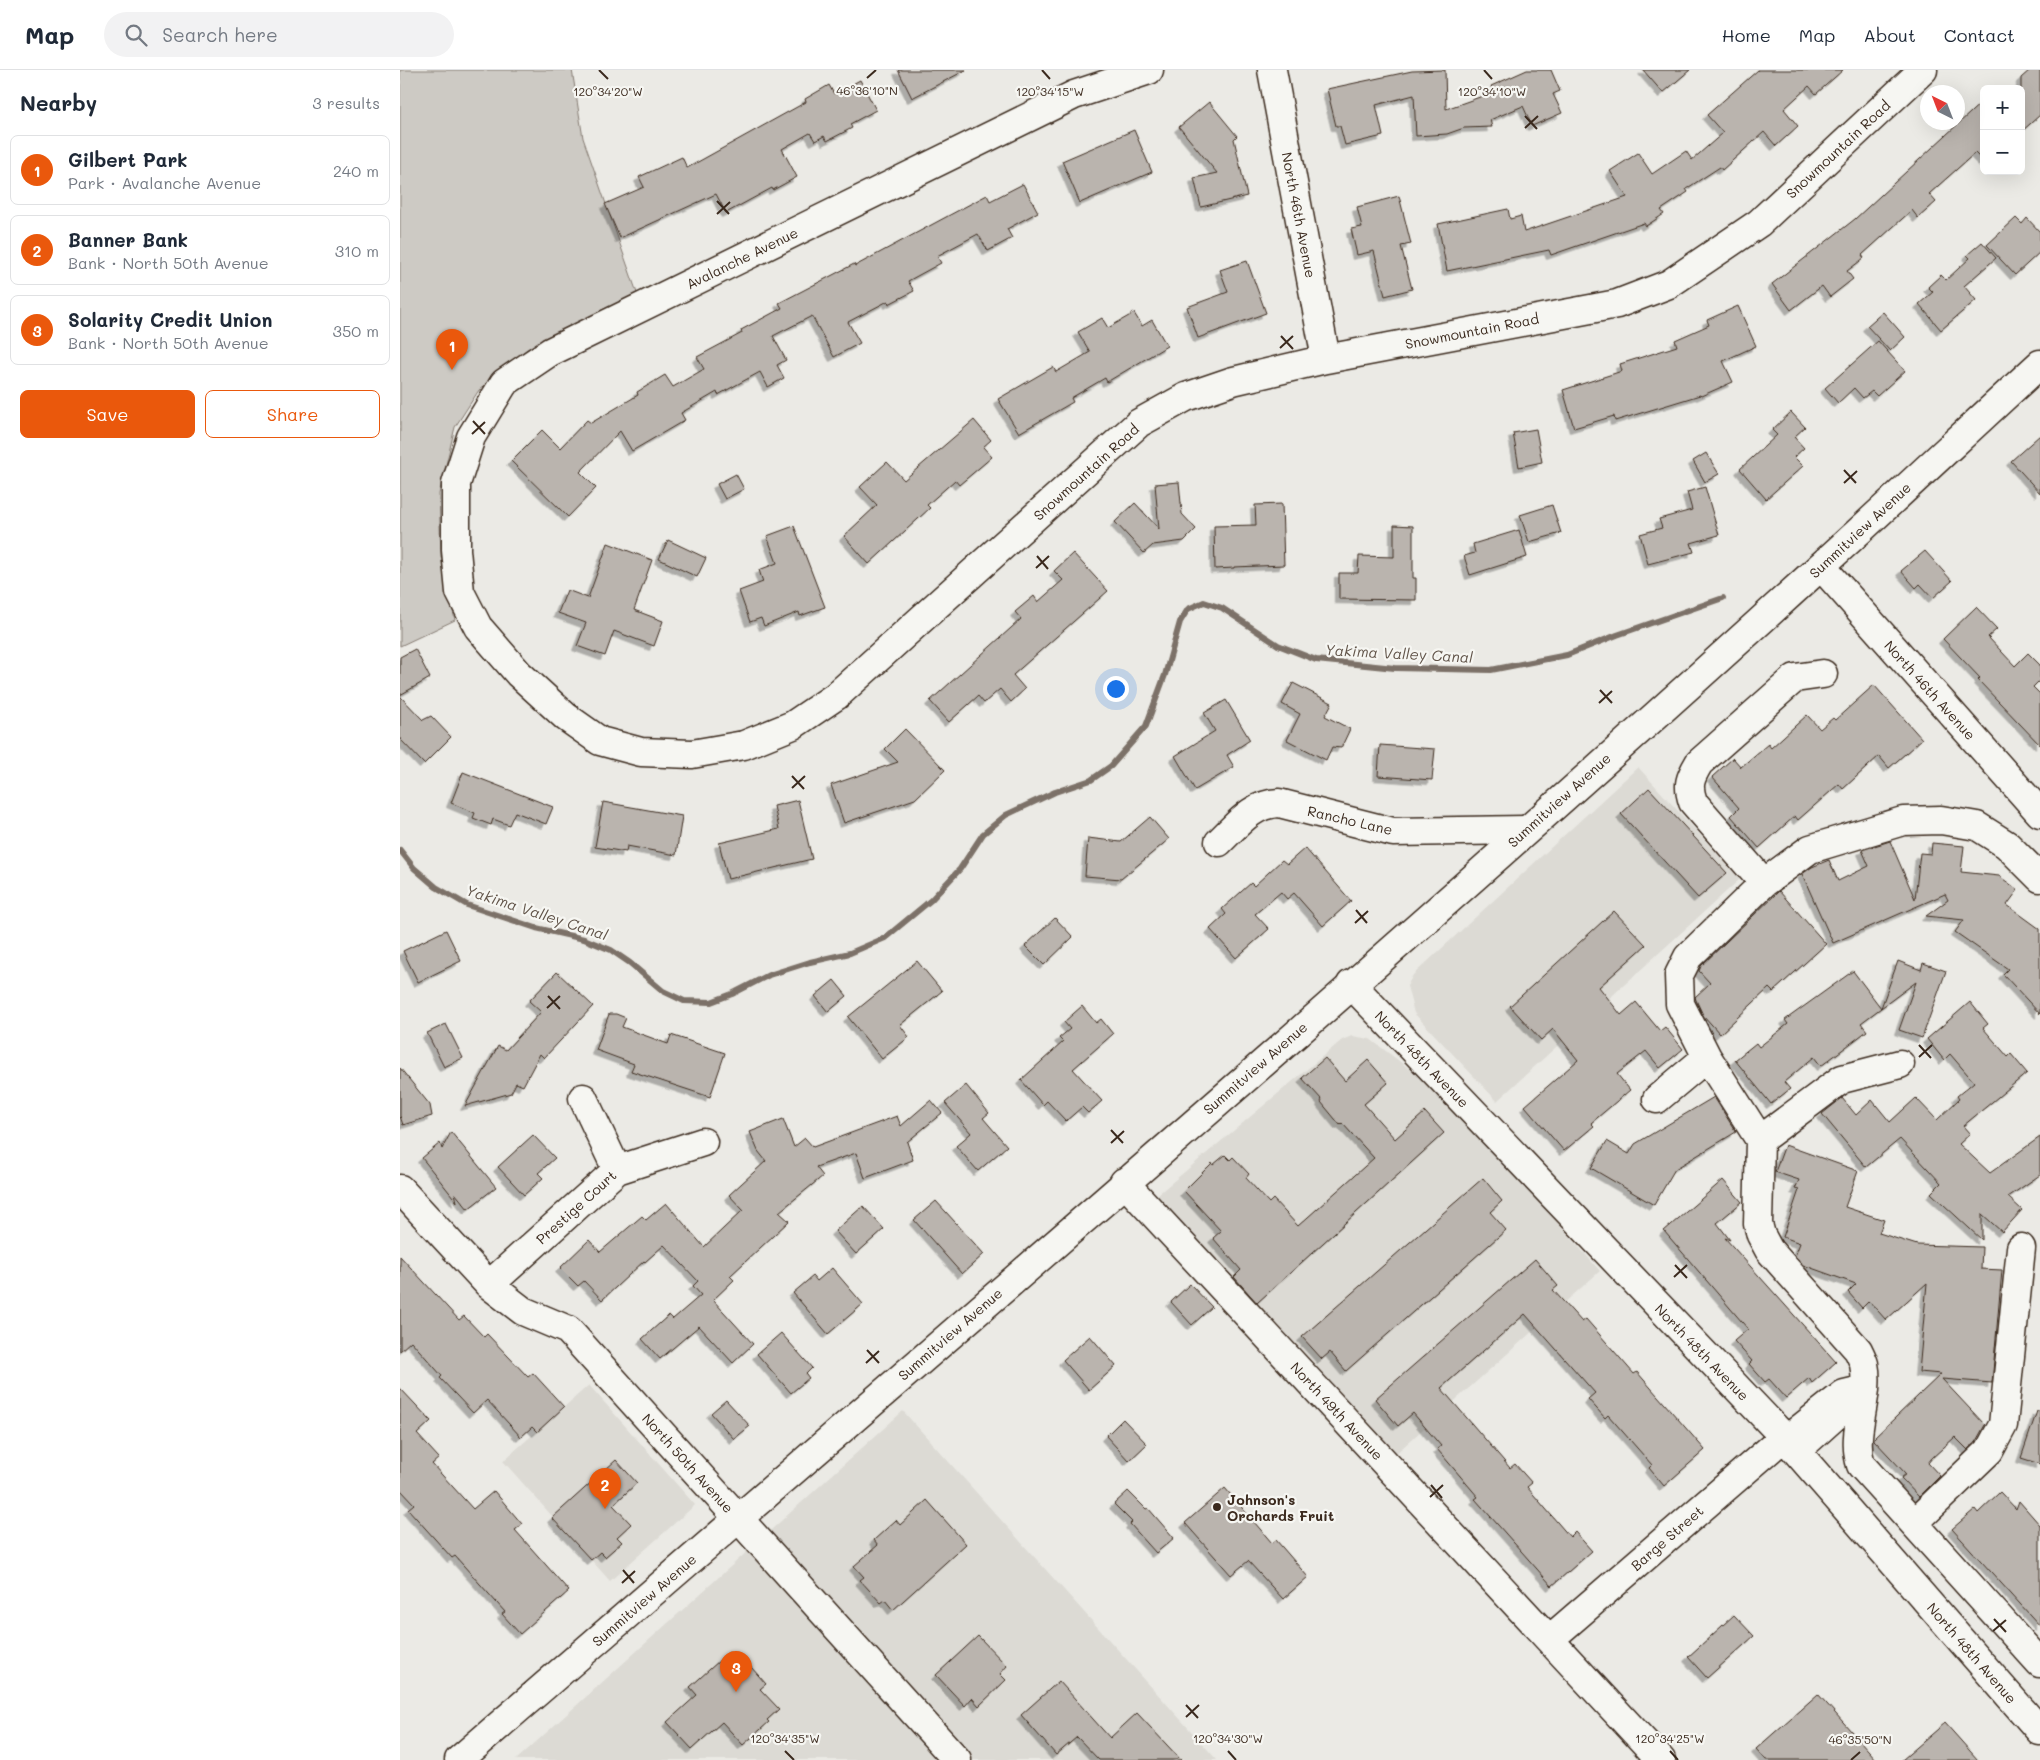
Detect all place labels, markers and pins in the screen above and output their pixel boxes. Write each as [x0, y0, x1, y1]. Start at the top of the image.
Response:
pin: 1 [436, 329, 468, 370]
pin: 2 [589, 1468, 621, 1509]
place label: Johnson's Orchards Fruit [1227, 1490, 1334, 1525]
marker: Johnson's Orchards Fruit [1211, 1501, 1223, 1513]
pin: 3 [720, 1651, 752, 1692]

